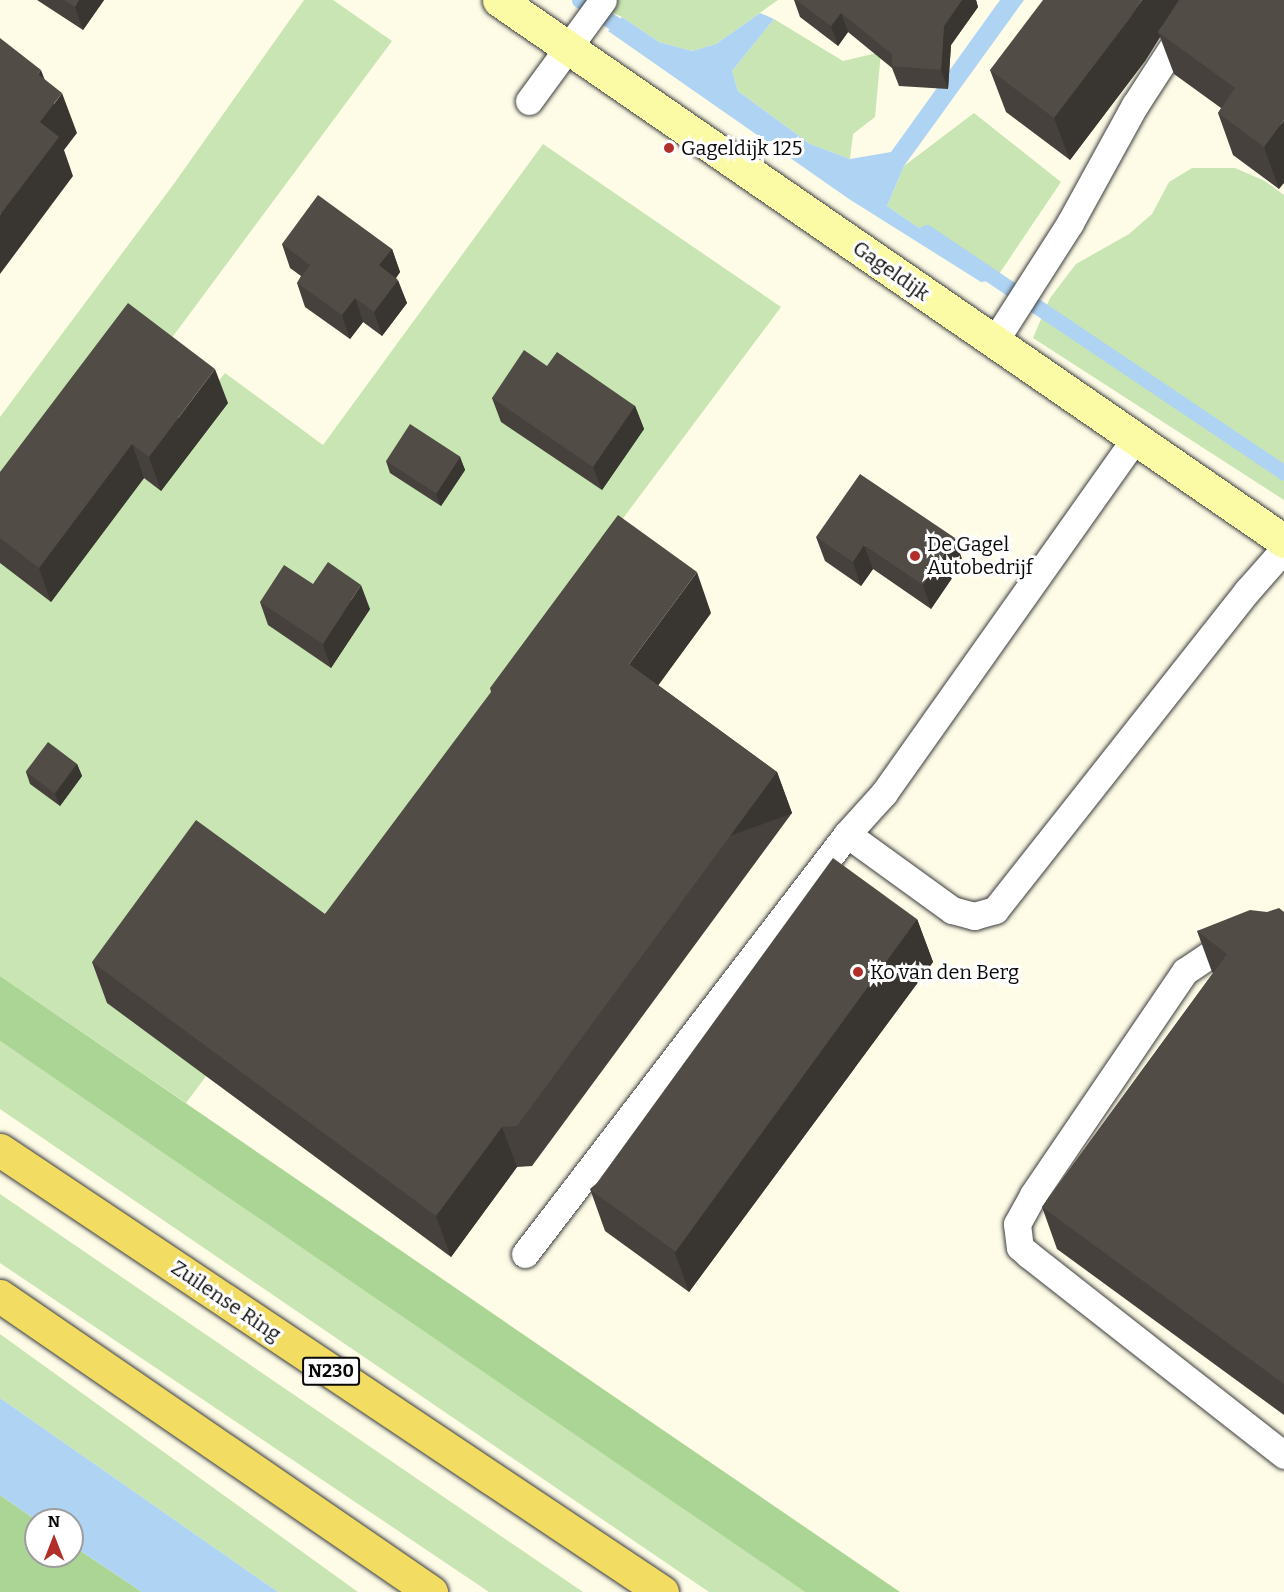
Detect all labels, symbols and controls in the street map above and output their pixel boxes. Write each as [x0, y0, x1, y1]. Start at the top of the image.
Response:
place label: Gageldijk 125 [681, 136, 802, 160]
marker: Gageldijk 125 [662, 141, 676, 155]
street label: Gageldijk [848, 236, 934, 306]
place label: De Gagel Autobedrijf [927, 532, 1033, 579]
marker: De Gagel Autobedrijf [908, 549, 922, 563]
place label: Ko van den Berg [870, 960, 1019, 984]
marker: Ko van den Berg [851, 965, 865, 979]
street label: Zuilense Ring [167, 1256, 285, 1346]
road number: N230 [301, 1356, 361, 1386]
north arrow [24, 1508, 84, 1568]
text: N [48, 1512, 60, 1531]

